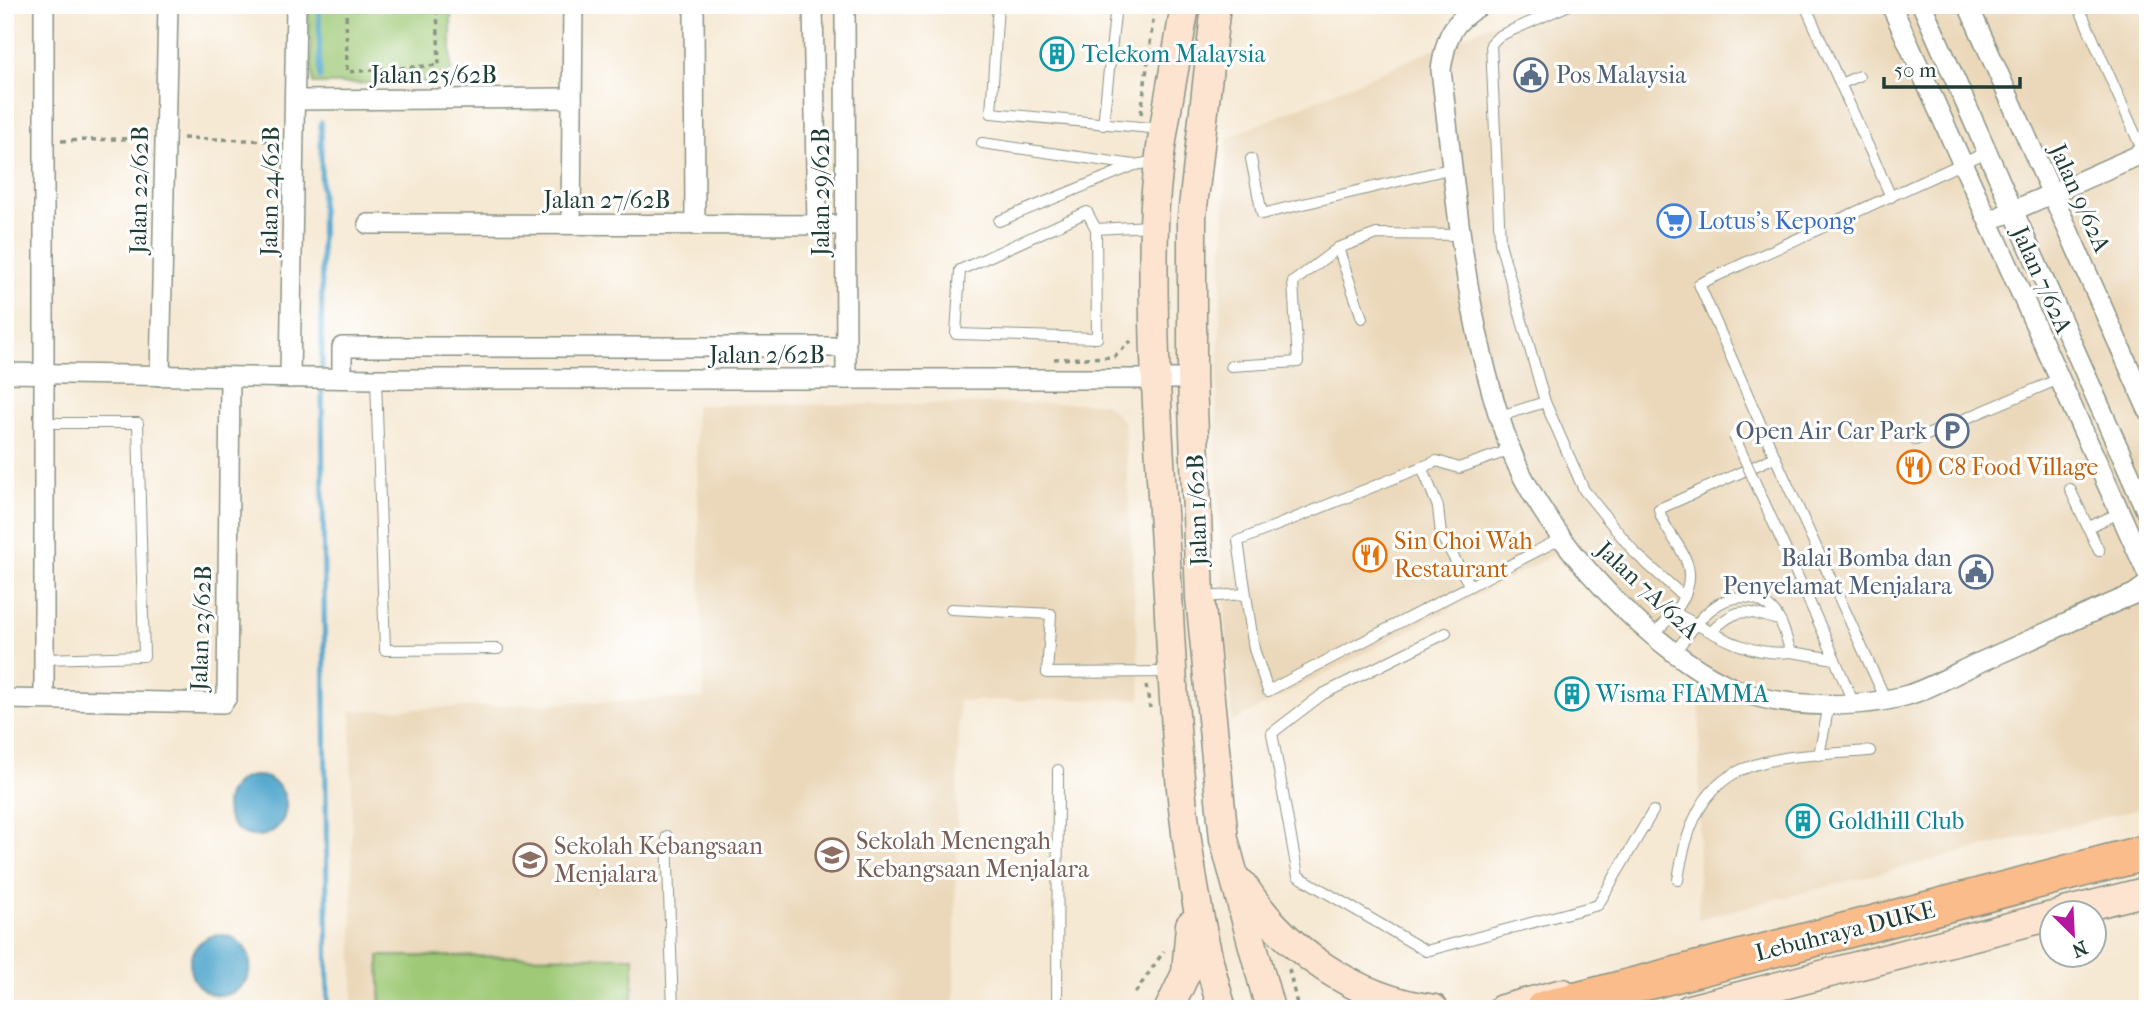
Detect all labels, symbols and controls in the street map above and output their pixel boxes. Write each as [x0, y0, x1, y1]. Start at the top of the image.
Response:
building icon: Telekom Malaysia [1038, 35, 1076, 73]
place label: Telekom Malaysia [1082, 40, 1266, 68]
scale bar [1884, 46, 2020, 90]
public building icon: Pos Malaysia [1512, 56, 1550, 94]
text: 50 m [1894, 58, 1937, 82]
street label: Jalan 25/62B [369, 61, 497, 89]
place label: Pos Malaysia [1556, 61, 1687, 89]
street label: Jalan 22/62B [124, 126, 154, 256]
street label: Jalan 24/62B [255, 126, 285, 258]
street label: Jalan 29/62B [807, 128, 835, 258]
street label: Jalan 9/62A [2043, 138, 2117, 257]
street label: Jalan 27/62B [542, 186, 670, 214]
supermarket icon: Lotus's Kepong [1655, 202, 1693, 240]
place label: Lotus's Kepong [1698, 207, 1857, 235]
street label: Jalan 7/62A [2005, 220, 2078, 338]
street label: Jalan 2/62B [707, 341, 825, 369]
parking icon: Open Air Car Park [1933, 412, 1971, 450]
place label: Open Air Car Park [1735, 417, 1928, 445]
restaurant icon: C8 Food Village [1895, 448, 1933, 486]
place label: C8 Food Village [1938, 453, 2099, 481]
street label: Jalan 1/62B [1181, 454, 1213, 568]
place label: Sin Choi Wah Restaurant [1394, 527, 1533, 583]
street label: Jalan 7A/62A [1589, 534, 1706, 645]
restaurant icon: Sin Choi Wah Restaurant [1351, 536, 1389, 574]
place label: Balai Bomba dan Penyelamat Menjalara [1723, 544, 1953, 600]
public building icon: Balai Bomba dan Penyelamat Menjalara [1957, 553, 1995, 591]
street label: Jalan 23/62B [185, 565, 217, 693]
building icon: Wisma FIAMMA [1553, 675, 1591, 713]
place label: Wisma FIAMMA [1595, 680, 1769, 708]
building icon: Goldhill Club [1784, 802, 1822, 840]
place label: Goldhill Club [1828, 807, 1964, 835]
place label: Sekolah Menengah Kebangsaan Menjalara [856, 827, 1090, 883]
place label: Sekolah Kebangsaan Menjalara [554, 832, 763, 888]
school or university icon: Sekolah Menengah Kebangsaan Menjalara [813, 836, 851, 874]
school or university icon: Sekolah Kebangsaan Menjalara [511, 841, 549, 879]
street label: Lebuhraya DUKE [1752, 895, 1938, 967]
north arrow [2038, 898, 2108, 968]
text: N [2068, 936, 2091, 962]

